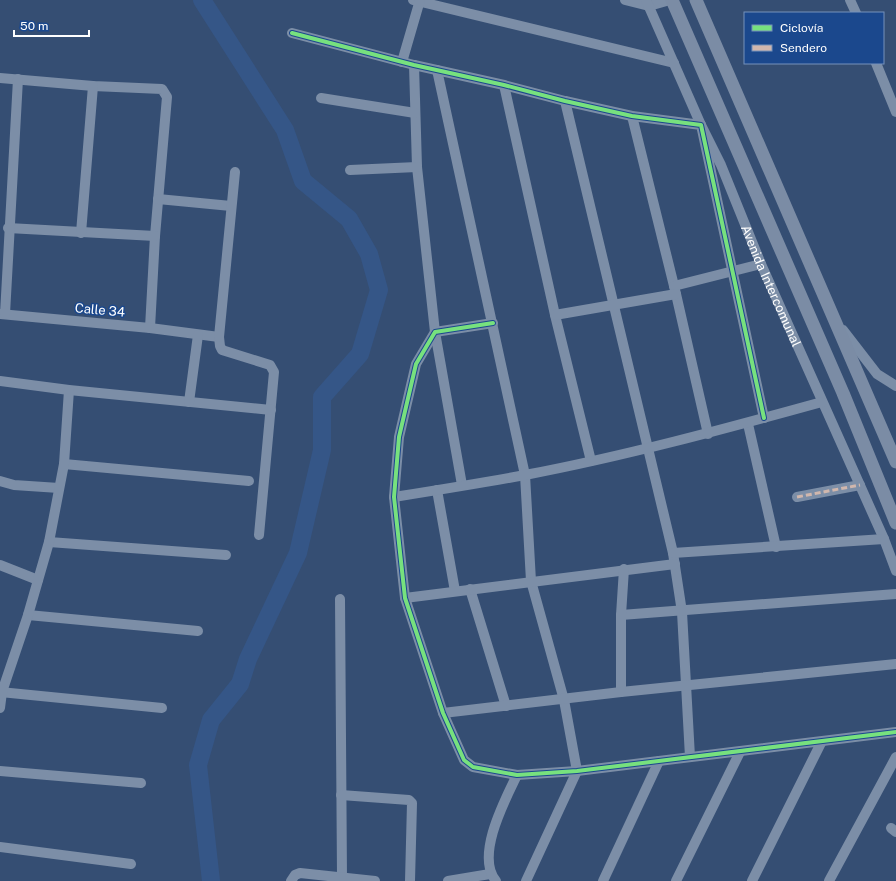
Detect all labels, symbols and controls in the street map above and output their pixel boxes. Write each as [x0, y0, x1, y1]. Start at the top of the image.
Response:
scale bar [14, 12, 89, 38]
legend [744, 12, 884, 64]
text: 50 m [20, 19, 48, 33]
text: Ciclovía [780, 21, 823, 35]
text: Sendero [780, 41, 827, 55]
street label: Avenida Intercomunal [738, 223, 804, 349]
street label: Calle 34 [74, 300, 126, 320]

